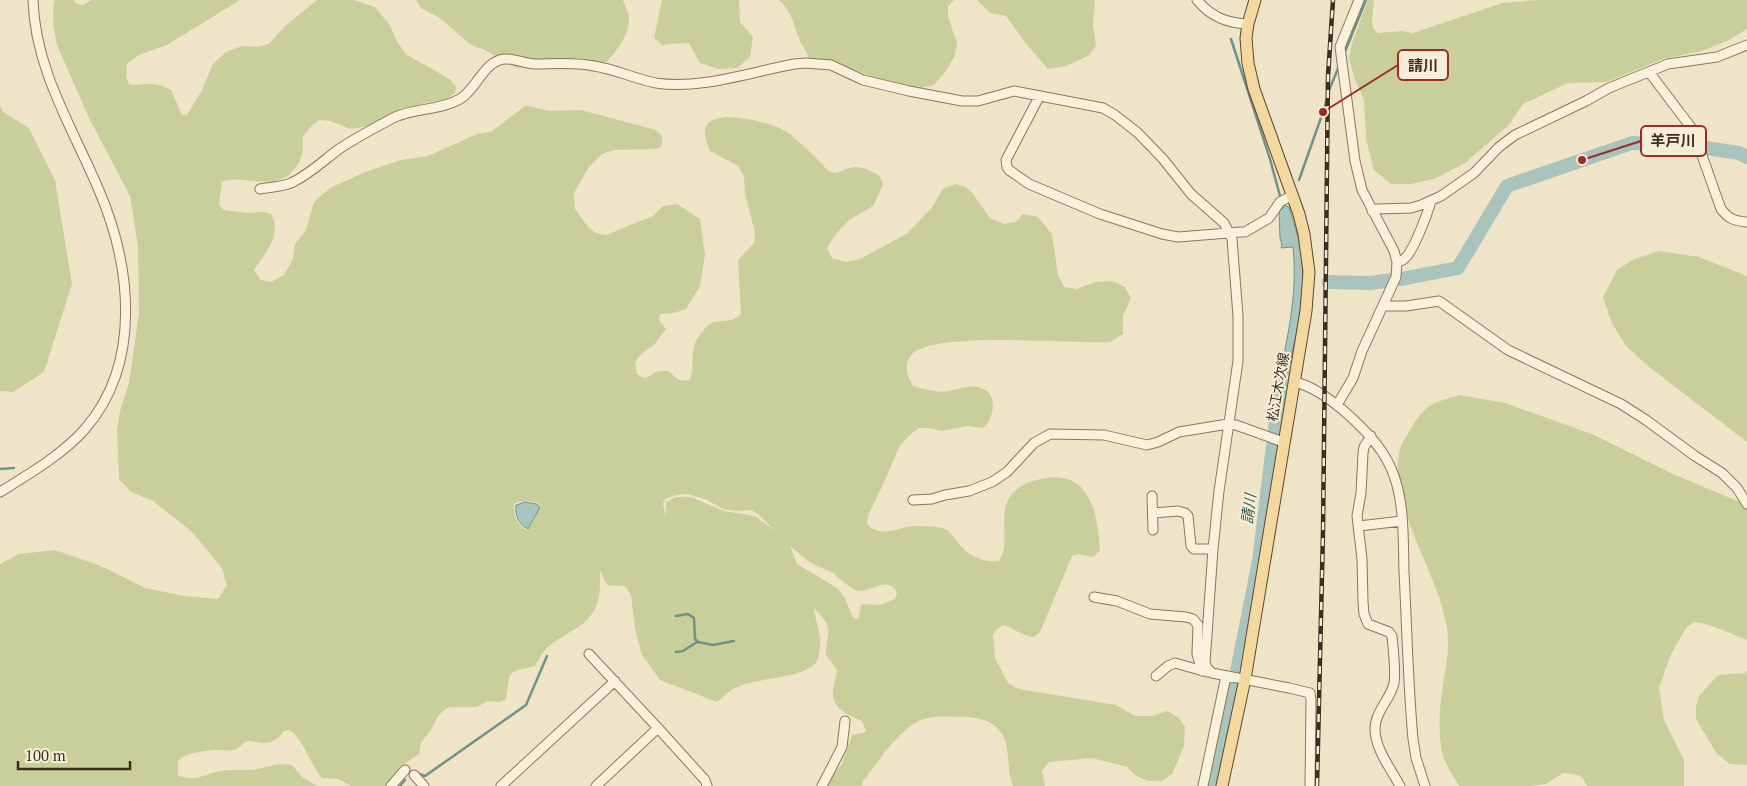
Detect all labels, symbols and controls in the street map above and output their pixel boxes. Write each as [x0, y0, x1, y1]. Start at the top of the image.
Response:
callout: 請川 [1398, 50, 1448, 80]
text: 請川 [1408, 55, 1438, 75]
callout: 羊戸川 [1641, 126, 1706, 156]
text: 羊戸川 [1650, 130, 1696, 150]
street label: 松江木次線 [1262, 351, 1293, 423]
water label: 請川 [1236, 491, 1260, 525]
scale bar [18, 738, 130, 770]
text: 100 m [25, 745, 66, 765]

